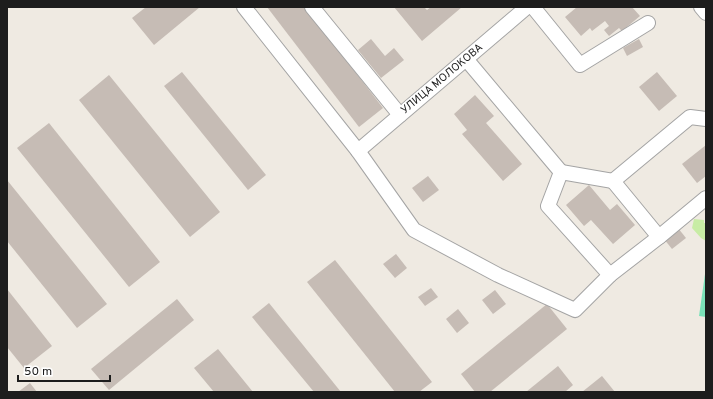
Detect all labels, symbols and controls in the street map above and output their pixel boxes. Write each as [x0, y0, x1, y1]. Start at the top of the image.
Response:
street label: УЛИЦА МОЛОКОВА [398, 41, 486, 117]
scale bar [18, 357, 110, 383]
text: 50 m [24, 364, 52, 380]

